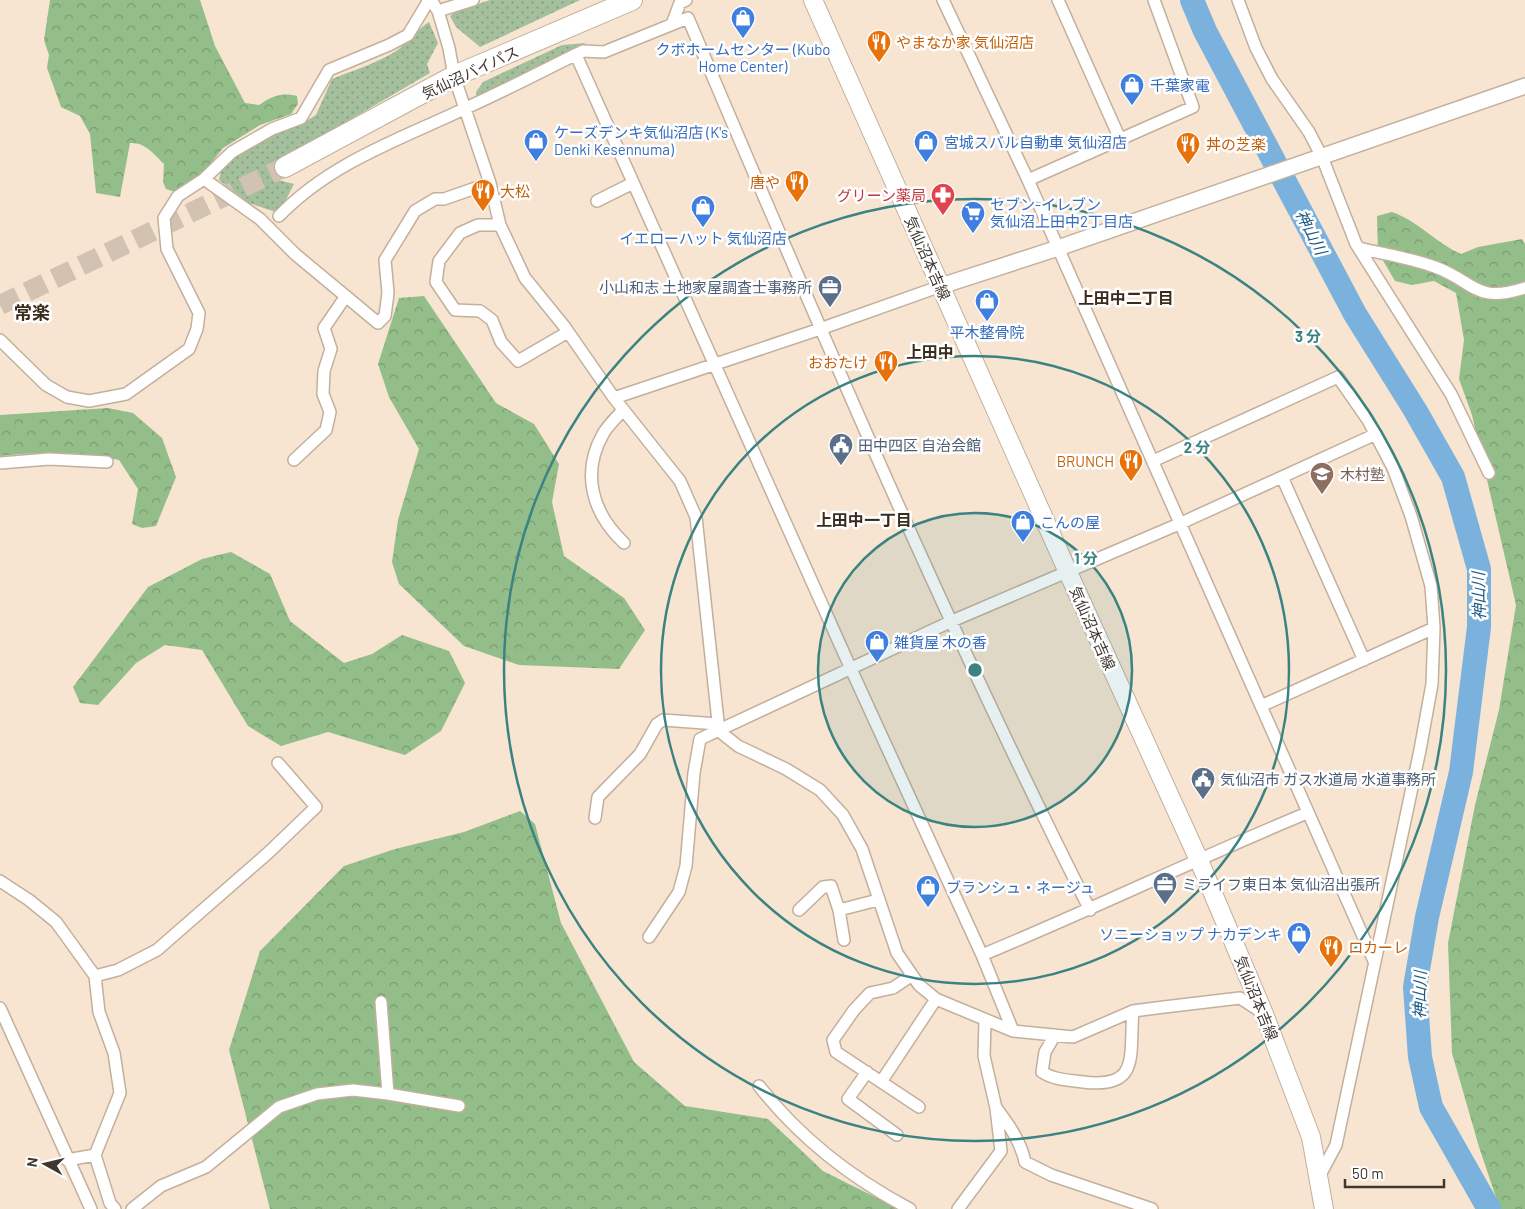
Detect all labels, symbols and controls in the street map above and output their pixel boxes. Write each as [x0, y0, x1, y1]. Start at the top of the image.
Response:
shop icon: クボホームセンター (Kubo Home Center) [730, 5, 756, 39]
restaurant icon: やまなか家 気仙沼店 [866, 29, 892, 63]
place label: やまなか家 気仙沼店 [896, 33, 1034, 51]
place label: クボホームセンター (Kubo Home Center) [656, 40, 830, 75]
street label: 気仙沼バイパス [419, 42, 521, 102]
shop icon: 千葉家電 [1119, 72, 1145, 106]
place label: 千葉家電 [1150, 76, 1210, 94]
place label: ケーズデンキ気仙沼店 (K's Denki Kesennuma) [554, 123, 728, 158]
shop icon: ケーズデンキ気仙沼店 (K's Denki Kesennuma) [523, 128, 549, 162]
shop icon: 宮城スバル自動車 気仙沼店 [913, 129, 939, 163]
restaurant icon: 丼の芝楽 [1175, 131, 1201, 165]
place label: 宮城スバル自動車 気仙沼店 [944, 133, 1127, 151]
place label: 丼の芝楽 [1206, 135, 1266, 153]
restaurant icon: 唐や [784, 169, 810, 203]
place label: 唐や [750, 173, 780, 191]
restaurant icon: 大松 [470, 178, 496, 212]
place label: 大松 [500, 182, 530, 200]
pharmacy icon: グリーン薬局 [930, 182, 956, 216]
place label: グリーン薬局 [837, 186, 926, 204]
shop icon: イエローハット 気仙沼店 [690, 194, 716, 228]
place label: セブン-イレブン 気仙沼上田中2丁目店 [990, 195, 1133, 230]
supermarket icon: セブン-イレブン 気仙沼上田中2丁目店 [960, 200, 986, 234]
water label: 神山川 [1293, 206, 1332, 259]
street label: 気仙沼本吉線 [901, 213, 955, 303]
place label: イエローハット 気仙沼店 [619, 229, 787, 247]
office icon: 小山和志 土地家屋調査士事務所 [817, 274, 843, 308]
place label: 小山和志 土地家屋調査士事務所 [599, 278, 812, 296]
shop icon: 平木整骨院 [974, 288, 1000, 322]
district label: 上田中二丁目 [1078, 288, 1174, 307]
district label: 常楽 [14, 301, 50, 323]
place label: 平木整骨院 [949, 323, 1025, 341]
text: 3 分 [1295, 327, 1321, 345]
district label: 上田中 [906, 342, 954, 361]
restaurant icon: おおたけ [873, 349, 899, 383]
place label: おおたけ [808, 353, 868, 371]
public building icon: 田中四区 自治会館 [828, 432, 854, 466]
place label: 田中四区 自治会館 [858, 436, 981, 454]
text: 2 分 [1184, 438, 1210, 456]
restaurant icon: BRUNCH [1118, 448, 1144, 482]
place label: BRUNCH [1057, 452, 1114, 470]
school or university icon: 木村塾 [1309, 461, 1335, 495]
place label: 木村塾 [1340, 465, 1385, 483]
shop icon: こんの屋 [1010, 509, 1036, 543]
district label: 上田中一丁目 [816, 510, 912, 529]
place label: こんの屋 [1040, 513, 1100, 531]
text: 1 分 [1074, 549, 1098, 567]
water label: 神山川 [1468, 570, 1488, 620]
street label: 気仙沼本吉線 [1066, 583, 1120, 673]
shop icon: 雑貨屋 木の香 [864, 629, 890, 663]
place label: 雑貨屋 木の香 [894, 633, 987, 651]
centre of rings [966, 661, 984, 679]
public building icon: 気仙沼市 ガス水道局 水道事務所 [1190, 766, 1216, 800]
place label: 気仙沼市 ガス水道局 水道事務所 [1220, 770, 1436, 788]
office icon: ミライフ東日本 気仙沼出張所 [1152, 871, 1178, 905]
shop icon: ブランシュ・ネージュ [915, 874, 941, 908]
place label: ミライフ東日本 気仙沼出張所 [1182, 875, 1380, 893]
place label: ブランシュ・ネージュ [946, 878, 1095, 896]
shop icon: ソニーショップ ナカデンキ [1286, 921, 1312, 955]
place label: ソニーショップ ナカデンキ [1099, 925, 1282, 943]
restaurant icon: ロカーレ [1318, 934, 1344, 968]
place label: ロカーレ [1348, 938, 1408, 956]
street label: 気仙沼本吉線 [1232, 953, 1282, 1043]
water label: 神山川 [1409, 969, 1429, 1019]
north arrow [20, 1139, 70, 1189]
text: N [23, 1156, 41, 1168]
scale bar [1345, 1156, 1444, 1188]
text: 50 m [1352, 1164, 1384, 1182]

